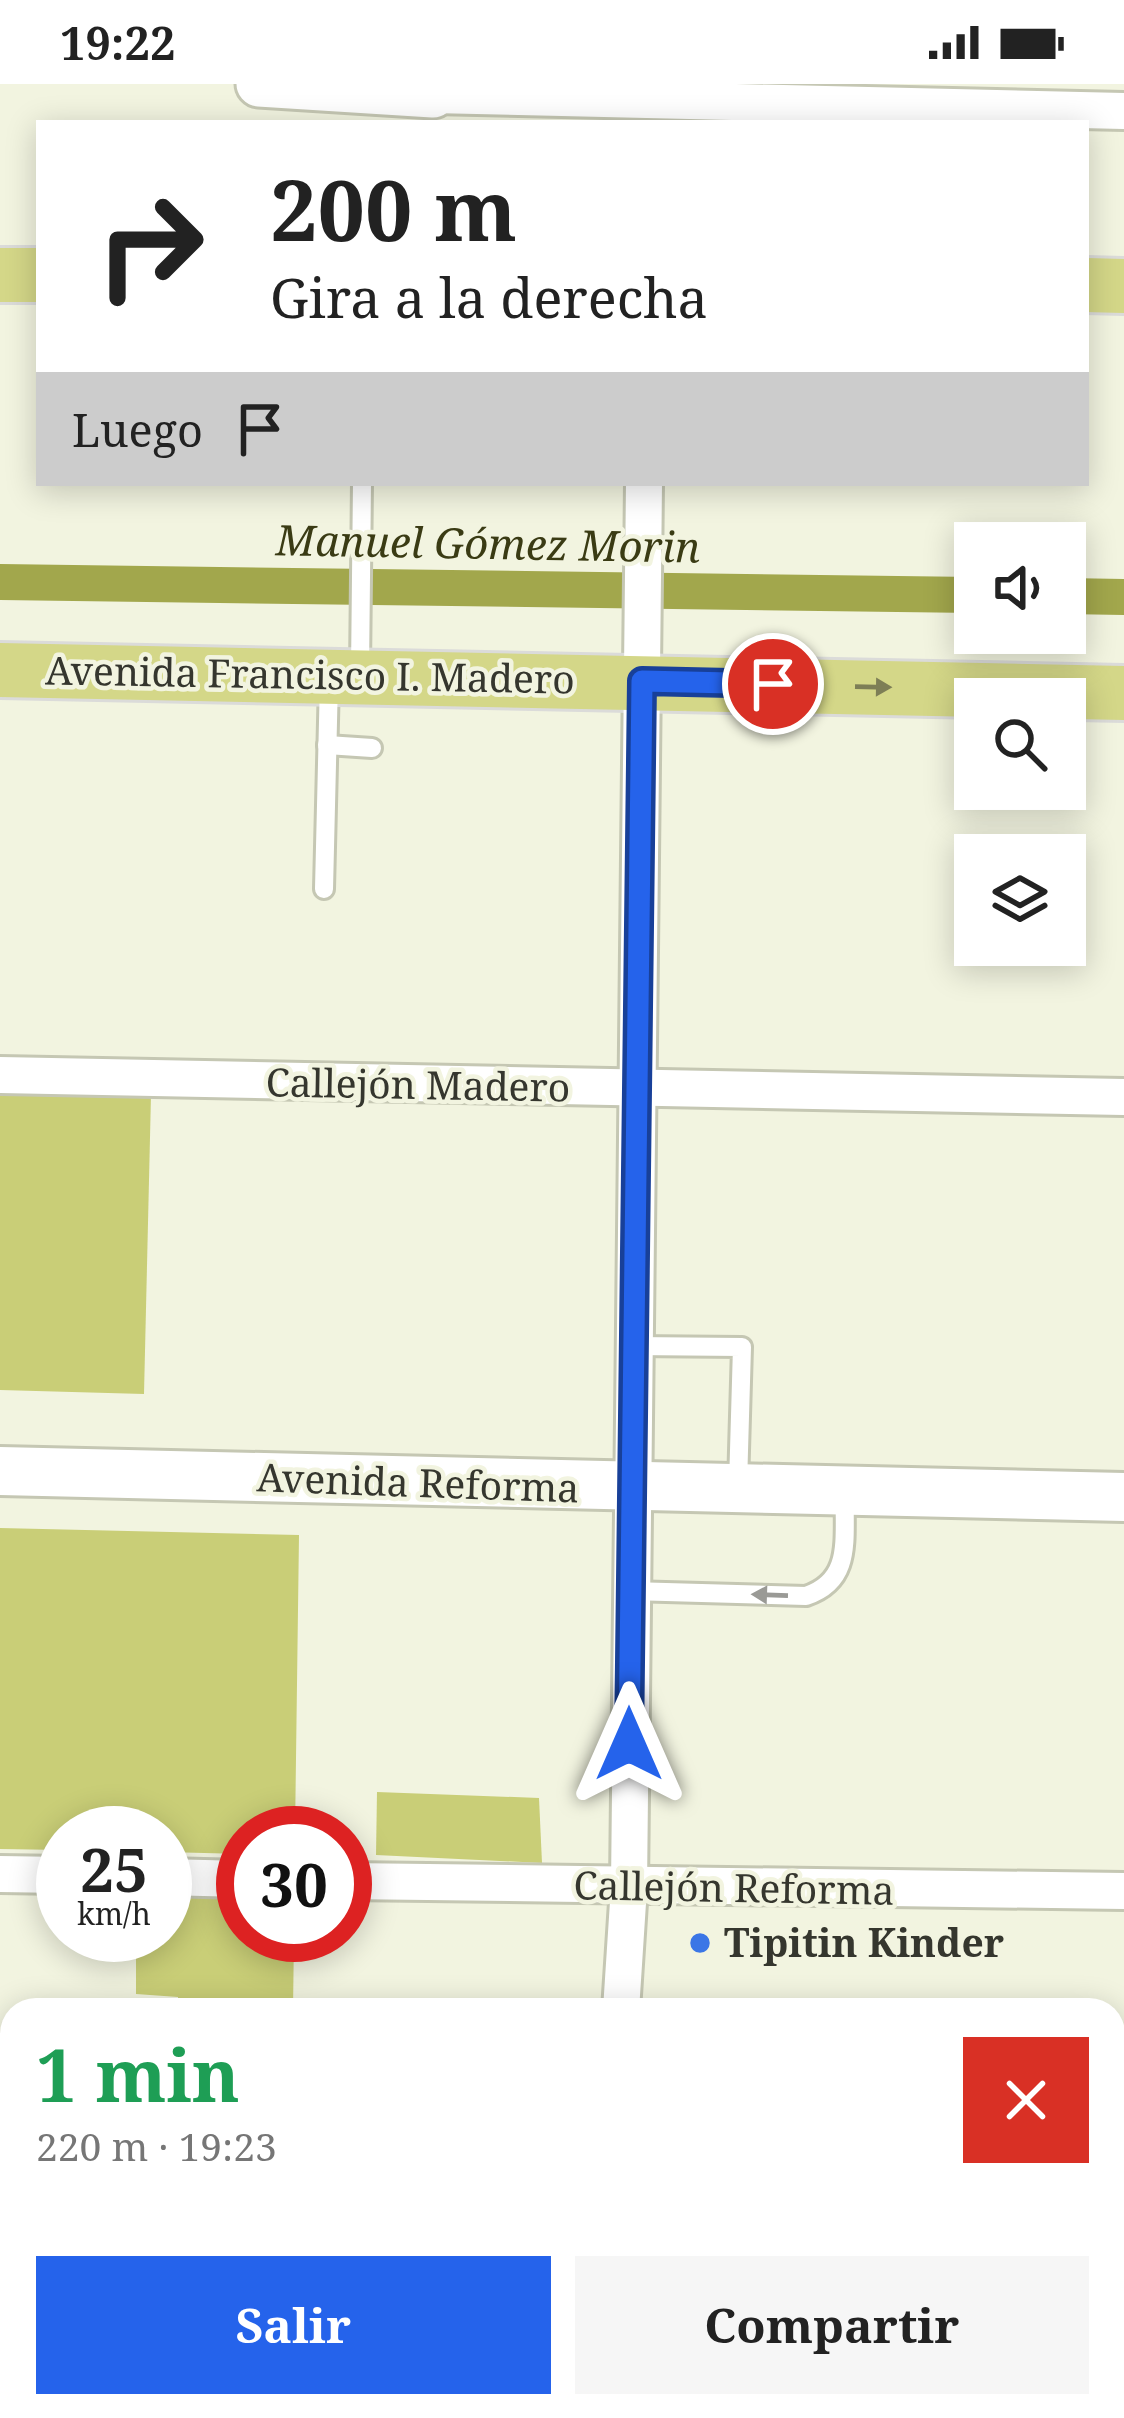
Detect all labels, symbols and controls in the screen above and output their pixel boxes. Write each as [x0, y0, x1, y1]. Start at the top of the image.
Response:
text: 19:22 [60, 12, 175, 73]
text: 200 m [270, 151, 517, 266]
icon: right [72, 168, 228, 324]
text: Gira a la derecha [270, 260, 708, 334]
icon: arrive [227, 396, 293, 462]
text: Luego [72, 399, 203, 460]
water label: Manuel Gómez Morin [274, 510, 701, 575]
map controls [954, 522, 1086, 966]
button: sound [954, 522, 1086, 654]
pin [722, 633, 824, 735]
street label: Avenida Francisco I. Madero [45, 642, 575, 705]
icon: arrive [740, 651, 806, 717]
one-way arrow [855, 677, 893, 696]
button: search [954, 678, 1086, 810]
button: layers [954, 834, 1086, 966]
street label: Callejón Madero [265, 1054, 571, 1113]
street label: Avenida Reforma [256, 1449, 580, 1514]
one-way arrow [750, 1586, 788, 1605]
position arrow [566, 1681, 692, 1807]
speed limit sign: 30 [216, 1806, 372, 1962]
text: 25 [80, 1828, 148, 1910]
street label: Callejón Reforma [573, 1857, 895, 1916]
text: km/h [77, 1893, 151, 1934]
place label: Tipitin Kinder [724, 1915, 1004, 1968]
marker: Tipitin Kinder [687, 1930, 713, 1956]
text: 1 min [36, 2025, 240, 2123]
button: close [963, 2037, 1089, 2163]
text: 220 m · 19:23 [36, 2119, 277, 2172]
button: Salir [36, 2256, 551, 2394]
button: Compartir [575, 2256, 1089, 2394]

